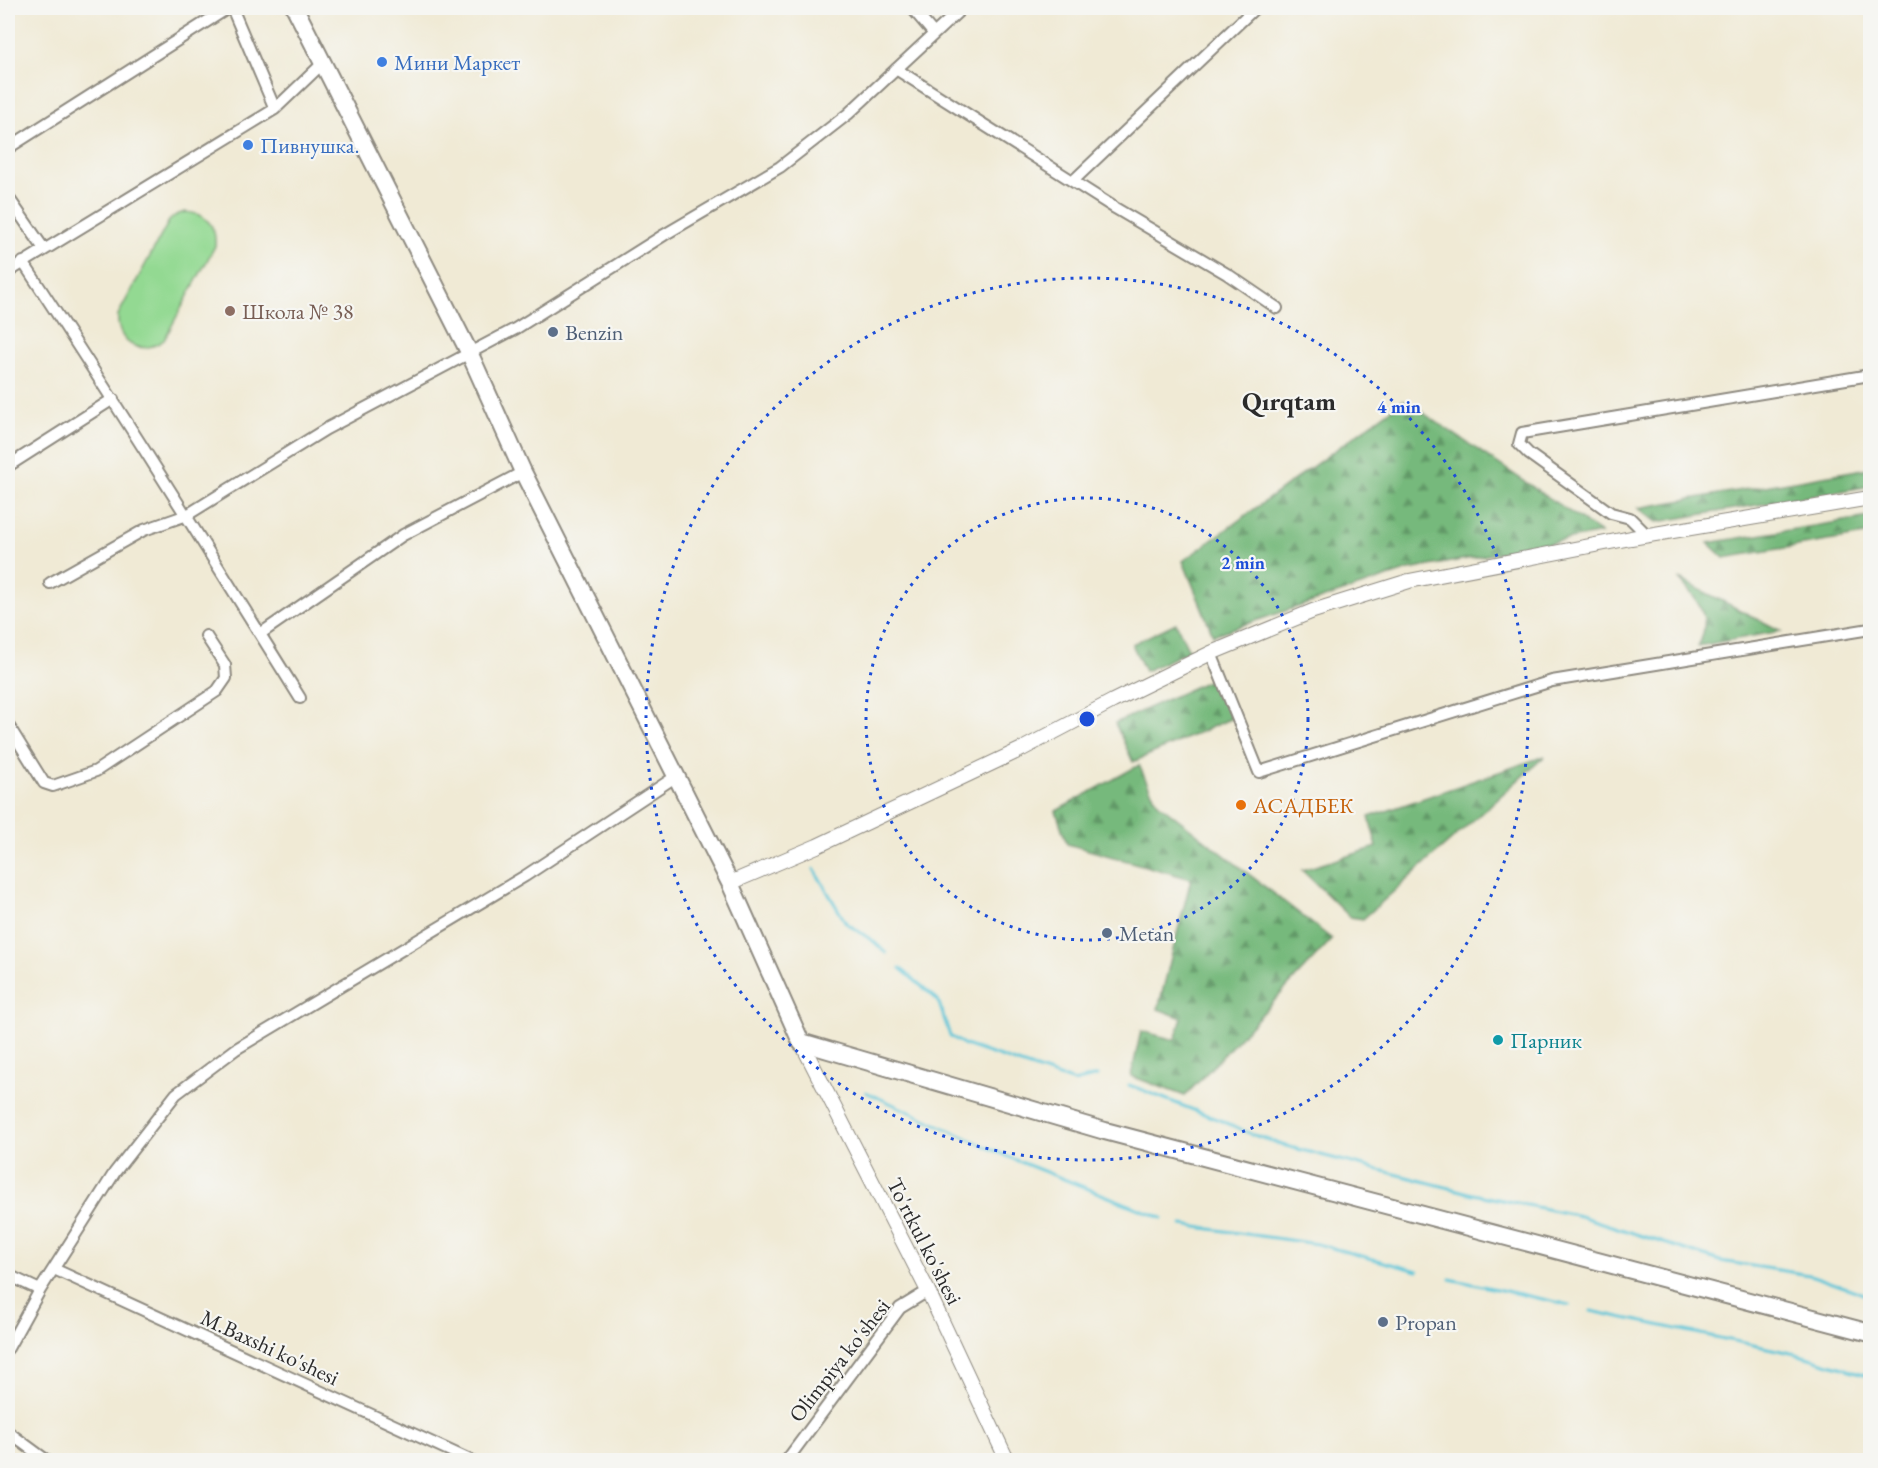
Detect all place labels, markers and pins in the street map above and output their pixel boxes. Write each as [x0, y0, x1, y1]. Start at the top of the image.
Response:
place label: Мини Маркет [394, 48, 520, 77]
marker: Мини Маркет [375, 55, 389, 69]
place label: Пивнушка. [260, 131, 360, 160]
marker: Пивнушка. [241, 138, 255, 152]
place label: Школа № 38 [242, 297, 354, 326]
marker: Школа № 38 [223, 304, 237, 318]
place label: Benzin [565, 318, 624, 347]
marker: Benzin [546, 325, 560, 339]
centre of rings [1077, 709, 1097, 729]
place label: АСАДБЕК [1252, 791, 1354, 820]
marker: АСАДБЕК [1234, 798, 1248, 812]
place label: Metan [1119, 919, 1175, 948]
marker: Metan [1100, 926, 1114, 940]
place label: Парник [1510, 1026, 1582, 1055]
marker: Парник [1491, 1033, 1505, 1047]
place label: Propan [1395, 1308, 1457, 1337]
marker: Propan [1376, 1315, 1390, 1329]

